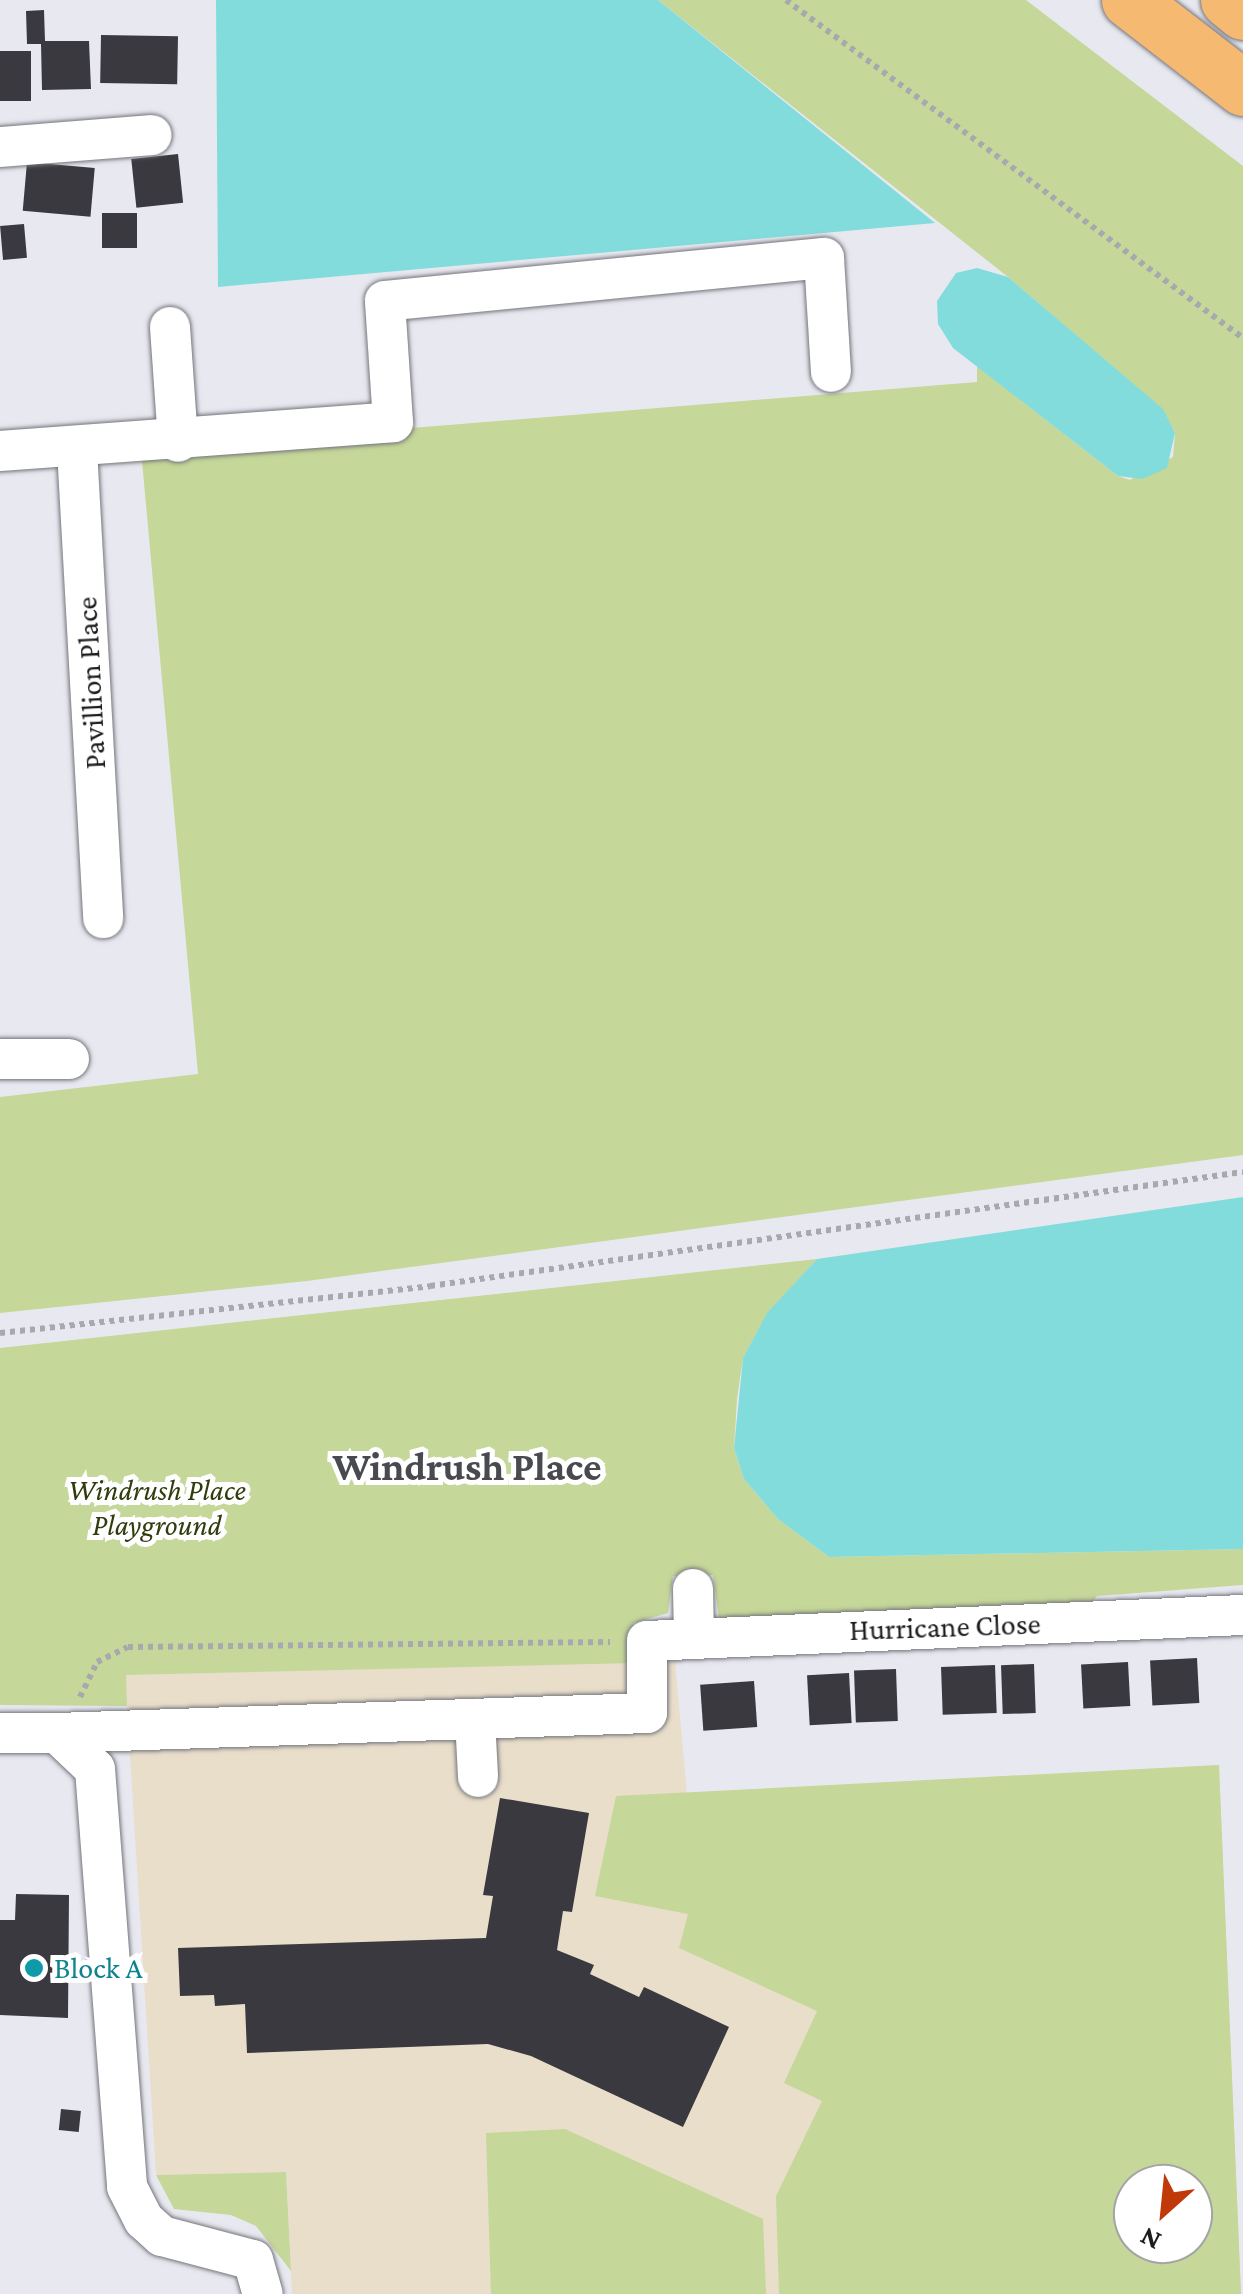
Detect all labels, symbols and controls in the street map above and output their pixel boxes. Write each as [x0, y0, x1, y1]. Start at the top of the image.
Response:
street label: Pavillion Place [69, 596, 113, 770]
district label: Windrush Place [332, 1443, 602, 1491]
park label: Windrush Place Playground [68, 1472, 246, 1542]
street label: Hurricane Close [849, 1606, 1041, 1648]
place label: Block A [54, 1950, 142, 1986]
marker: Block A [23, 1957, 45, 1979]
north arrow [1113, 2164, 1213, 2264]
text: N [1135, 2221, 1166, 2258]

